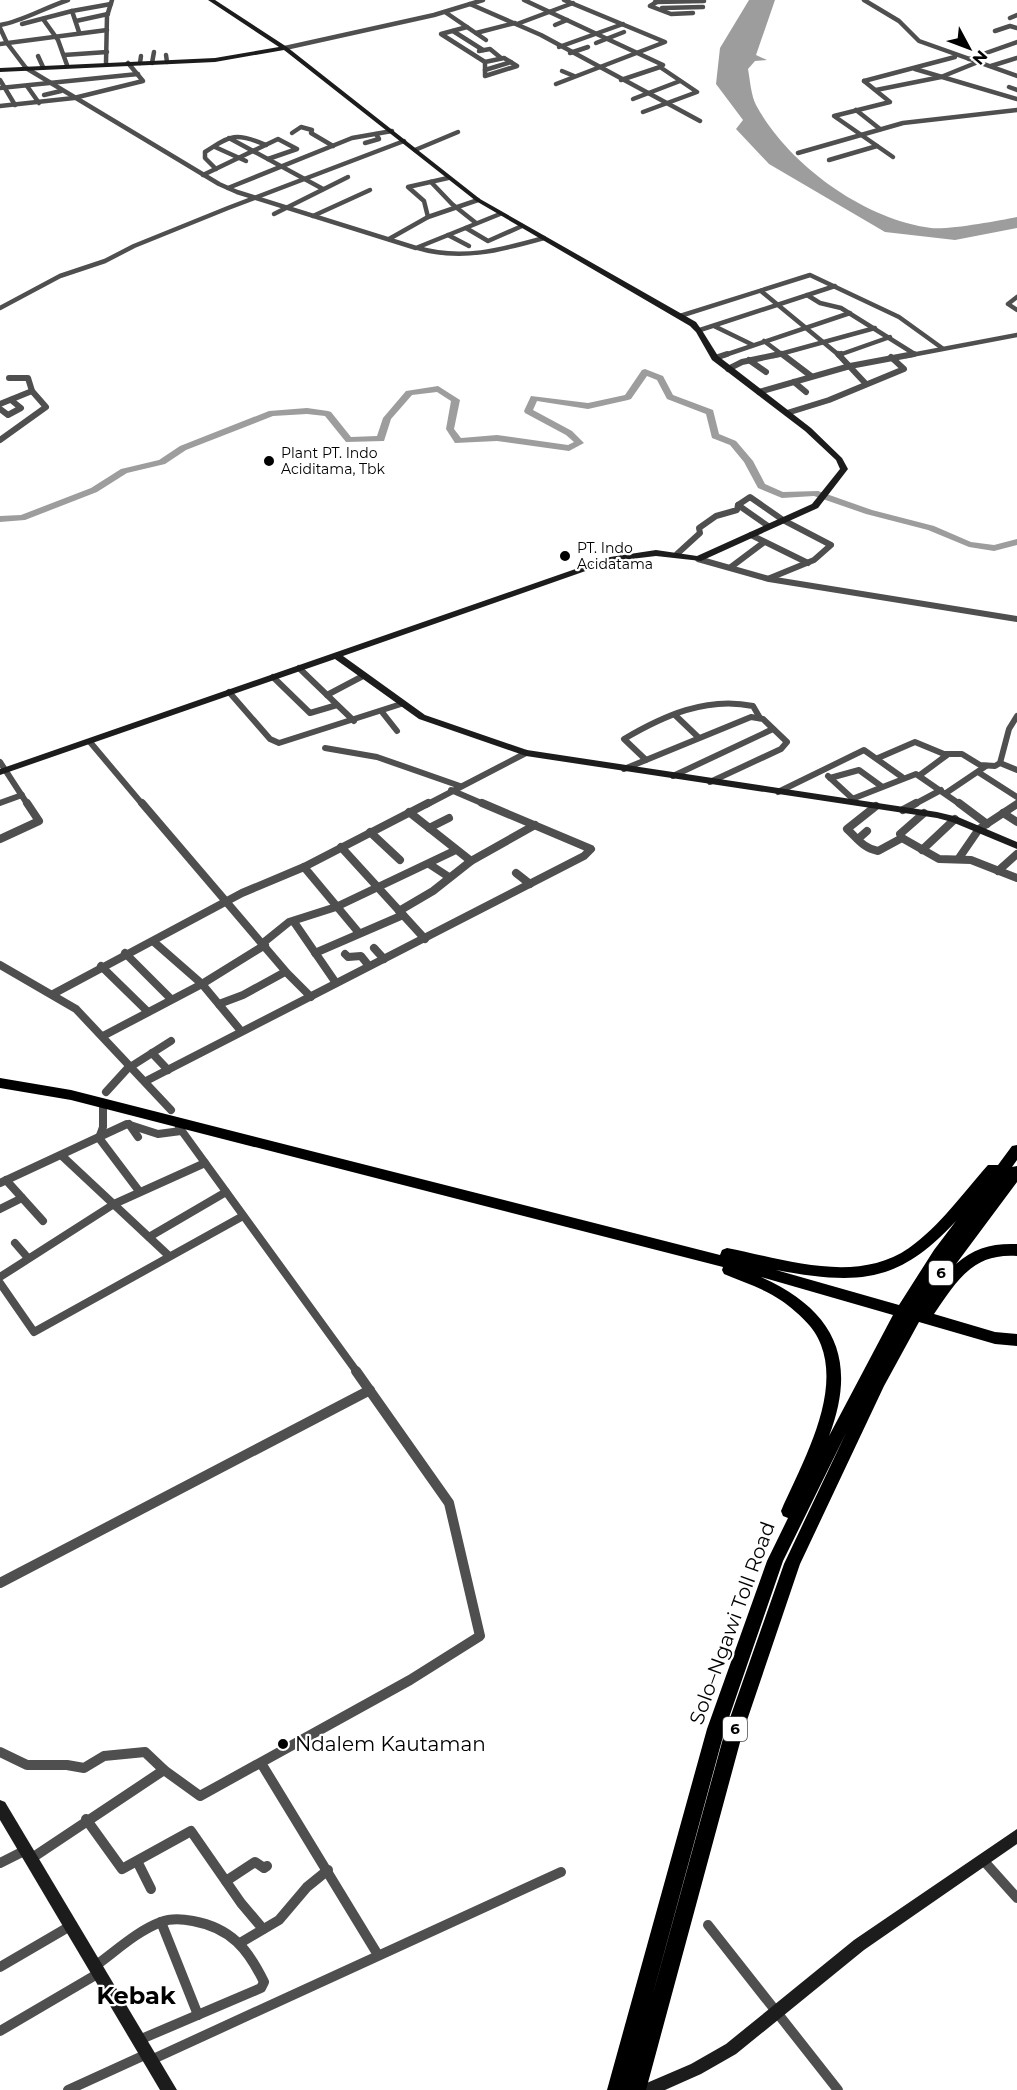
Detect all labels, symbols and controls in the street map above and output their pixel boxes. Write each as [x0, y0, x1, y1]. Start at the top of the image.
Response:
north arrow [939, 18, 999, 78]
text: N [969, 46, 991, 69]
place label: Plant PT. Indo Aciditama, Tbk [281, 444, 386, 478]
marker: Plant PT. Indo Aciditama, Tbk [262, 454, 276, 468]
place label: PT. Indo Acidatama [577, 539, 653, 573]
marker: PT. Indo Acidatama [558, 549, 572, 563]
road number: 6 [929, 1261, 953, 1285]
street label: Solo–Ngawi Toll Road [684, 1518, 780, 1728]
road number: 6 [723, 1717, 747, 1741]
place label: Ndalem Kautaman [295, 1732, 486, 1756]
marker: Ndalem Kautaman [276, 1737, 290, 1751]
district label: Kebak [96, 1981, 176, 2010]

